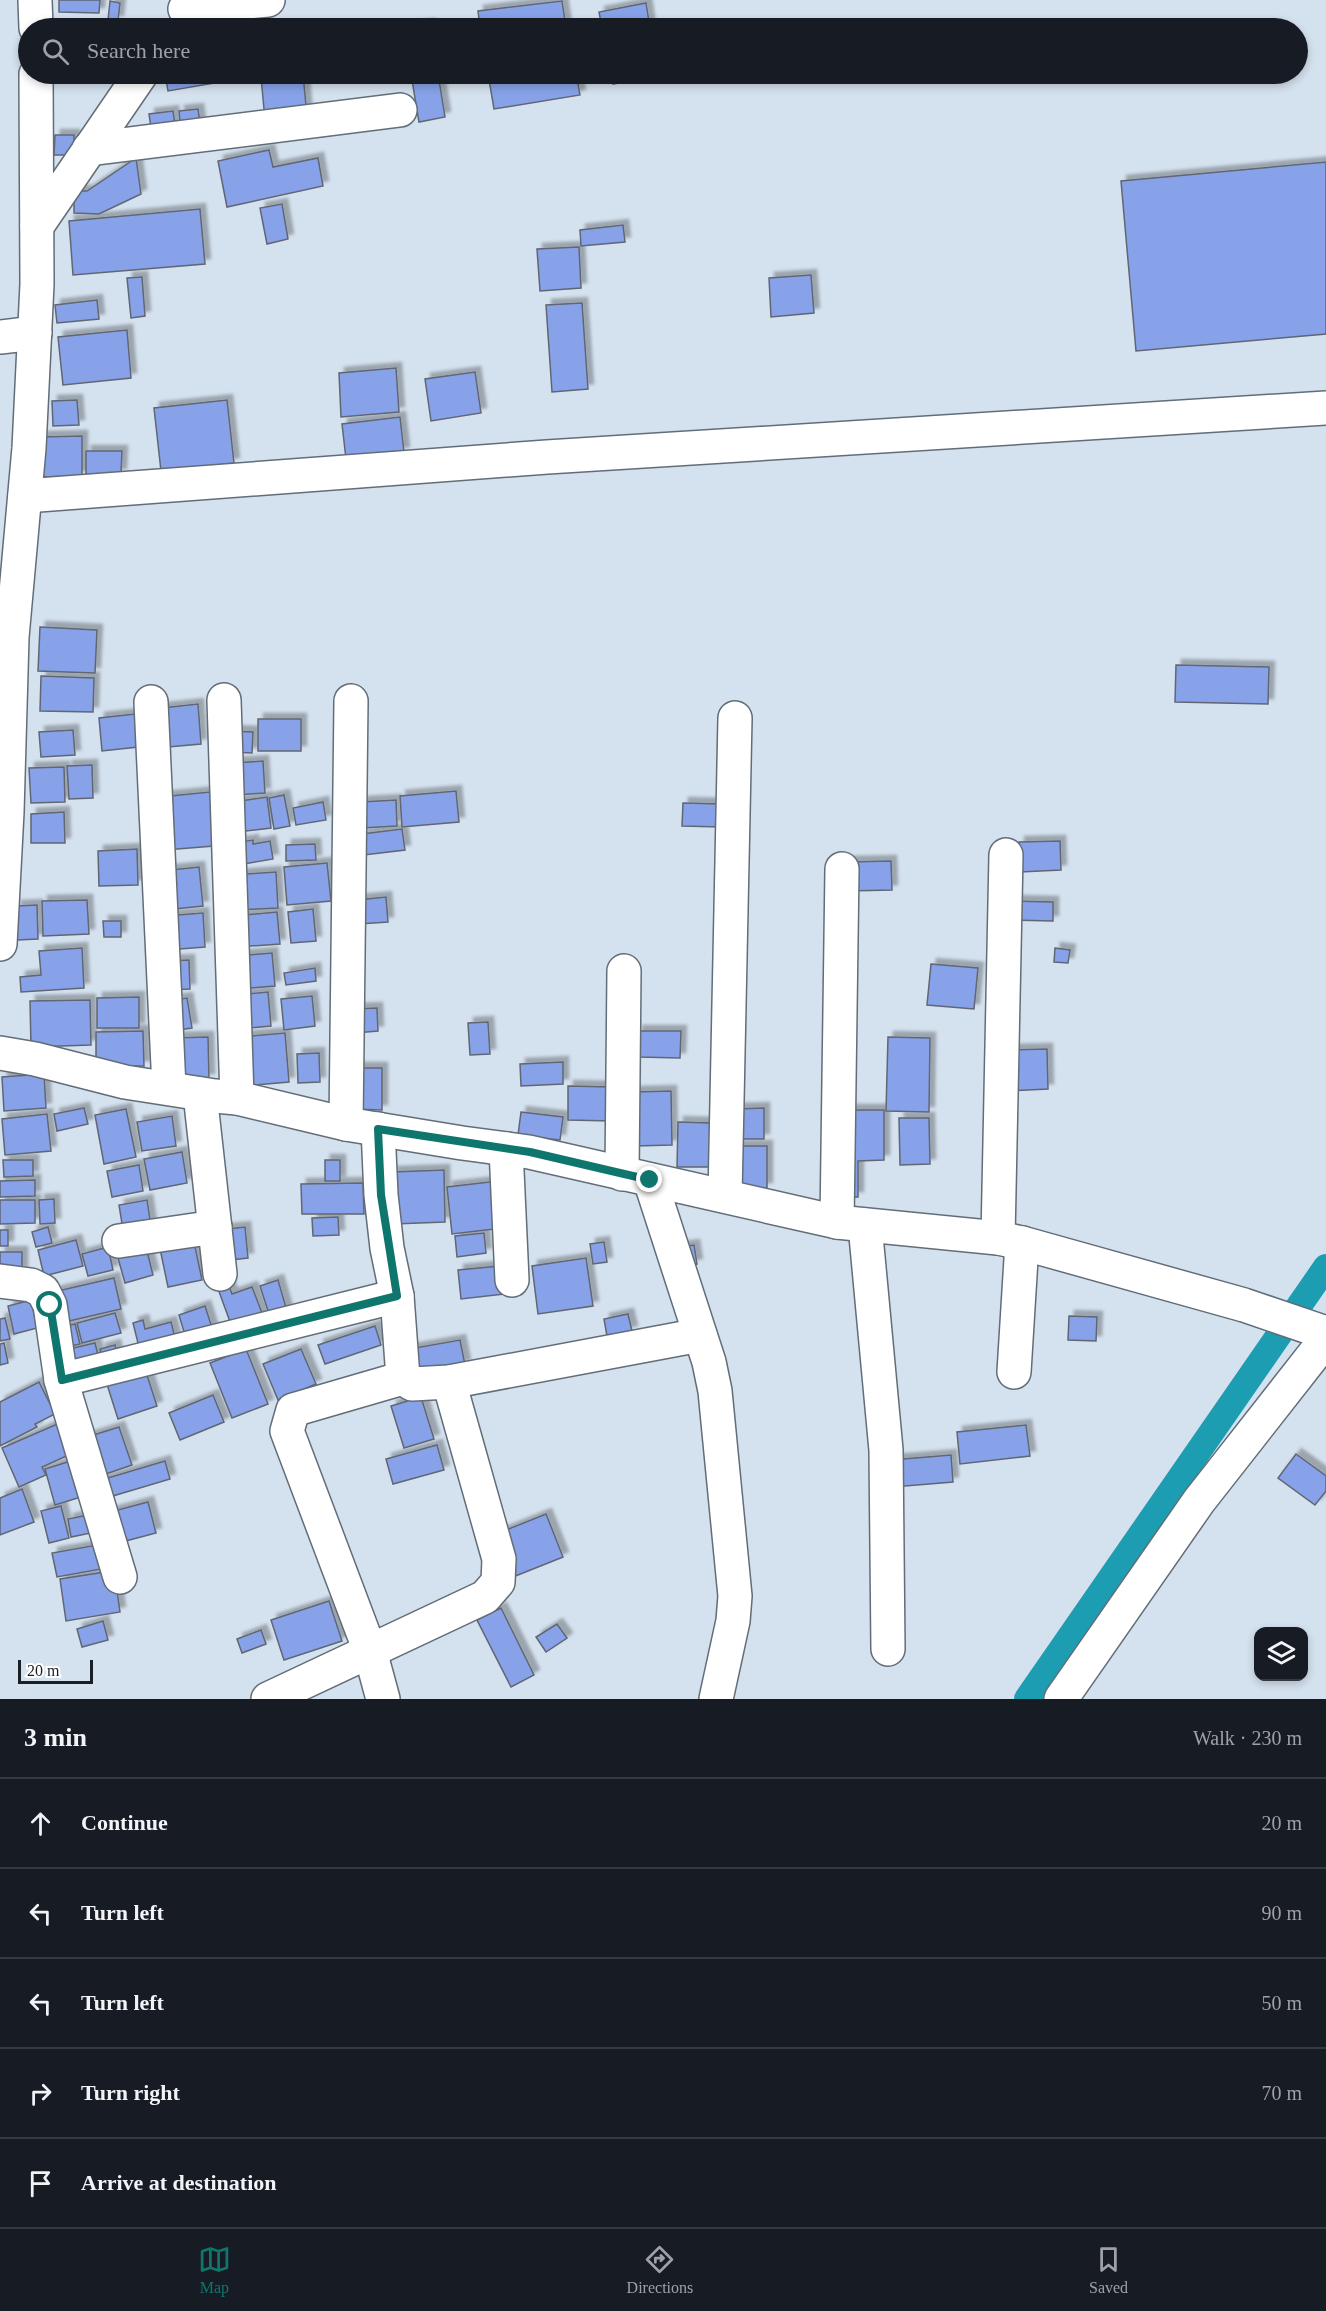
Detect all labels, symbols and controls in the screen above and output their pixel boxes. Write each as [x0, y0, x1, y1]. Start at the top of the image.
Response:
search box [18, 18, 1308, 84]
icon: search [39, 35, 72, 68]
text: Search here [87, 38, 190, 63]
route end [636, 1166, 662, 1192]
route start [36, 1291, 62, 1317]
map controls [1254, 1627, 1308, 1681]
button: layers [1254, 1627, 1308, 1681]
scale bar [18, 1657, 93, 1684]
text: 20 m [27, 1662, 59, 1679]
text: 3 min [24, 1723, 87, 1752]
text: Walk · 230 m [1193, 1727, 1302, 1749]
icon: ahead [24, 1807, 57, 1840]
text: Continue [81, 1810, 168, 1835]
text: 20 m [1261, 1812, 1302, 1834]
icon: left [24, 1897, 57, 1930]
text: Turn left [81, 1900, 164, 1925]
text: 90 m [1261, 1902, 1302, 1924]
icon: left [24, 1987, 57, 2020]
text: Turn left [81, 1990, 164, 2015]
text: 50 m [1261, 1992, 1302, 2014]
icon: right [24, 2077, 57, 2110]
text: Turn right [81, 2080, 180, 2105]
text: 70 m [1261, 2082, 1302, 2104]
icon: arrive [24, 2167, 57, 2200]
text: Arrive at destination [81, 2170, 277, 2195]
tab: Map [198, 2243, 231, 2297]
tab: Directions [627, 2243, 693, 2297]
tab: Saved [1089, 2243, 1128, 2297]

